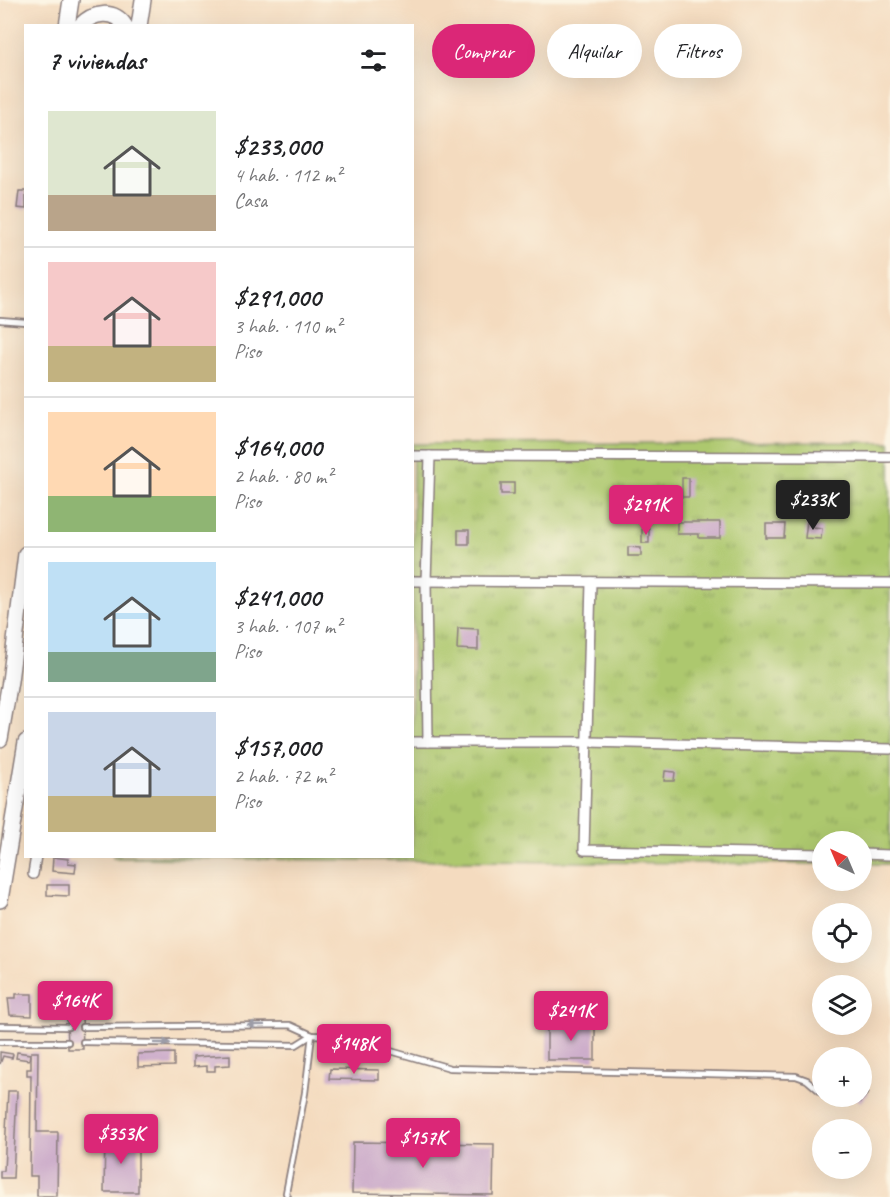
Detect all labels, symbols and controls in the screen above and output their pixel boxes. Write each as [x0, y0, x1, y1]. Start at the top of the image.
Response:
chip: Comprar [432, 24, 535, 78]
chip: Alquilar [547, 24, 642, 78]
chip: Filtros [654, 24, 742, 78]
text: 7 viviendas [48, 44, 145, 77]
icon: filters [357, 44, 390, 77]
text: $233,000 [234, 130, 321, 163]
icon: home [96, 135, 168, 207]
text: 4 hab. · 112 m² [234, 163, 341, 188]
text: Casa [234, 188, 267, 213]
text: $291,000 [234, 281, 321, 314]
icon: home [96, 286, 168, 358]
text: 3 hab. · 110 m² [234, 314, 341, 339]
text: Piso [234, 339, 261, 364]
text: $164,000 [234, 431, 322, 464]
icon: home [96, 436, 168, 508]
text: 2 hab. · 80 m² [234, 464, 332, 489]
pin: $233K [771, 480, 855, 531]
pin: $291K [604, 485, 688, 536]
text: $233K [790, 487, 836, 512]
text: Piso [234, 489, 261, 514]
text: $291K [623, 492, 669, 517]
text: $241,000 [234, 581, 321, 614]
icon: home [96, 586, 168, 658]
text: 3 hab. · 107 m² [234, 614, 341, 639]
text: Piso [234, 639, 261, 664]
text: $157,000 [234, 731, 321, 764]
icon: home [96, 736, 168, 808]
text: 2 hab. · 72 m² [234, 764, 332, 789]
text: Piso [234, 789, 261, 814]
north arrow [812, 831, 872, 891]
map controls [812, 831, 872, 1179]
button: locate [812, 903, 872, 963]
button: layers [812, 975, 872, 1035]
pin: $164K [33, 981, 117, 1032]
text: $164K [52, 988, 98, 1013]
pin: $241K [529, 991, 613, 1042]
text: $241K [548, 998, 594, 1023]
one-way arrow [246, 1020, 265, 1030]
pin: $148K [312, 1024, 396, 1075]
text: $148K [331, 1031, 377, 1056]
one-way arrow [153, 1038, 172, 1048]
button: + [812, 1047, 872, 1107]
pin: $353K [79, 1114, 163, 1165]
pin: $157K [381, 1118, 465, 1169]
button: − [812, 1119, 872, 1179]
text: $353K [98, 1121, 144, 1146]
text: $157K [400, 1125, 446, 1150]

